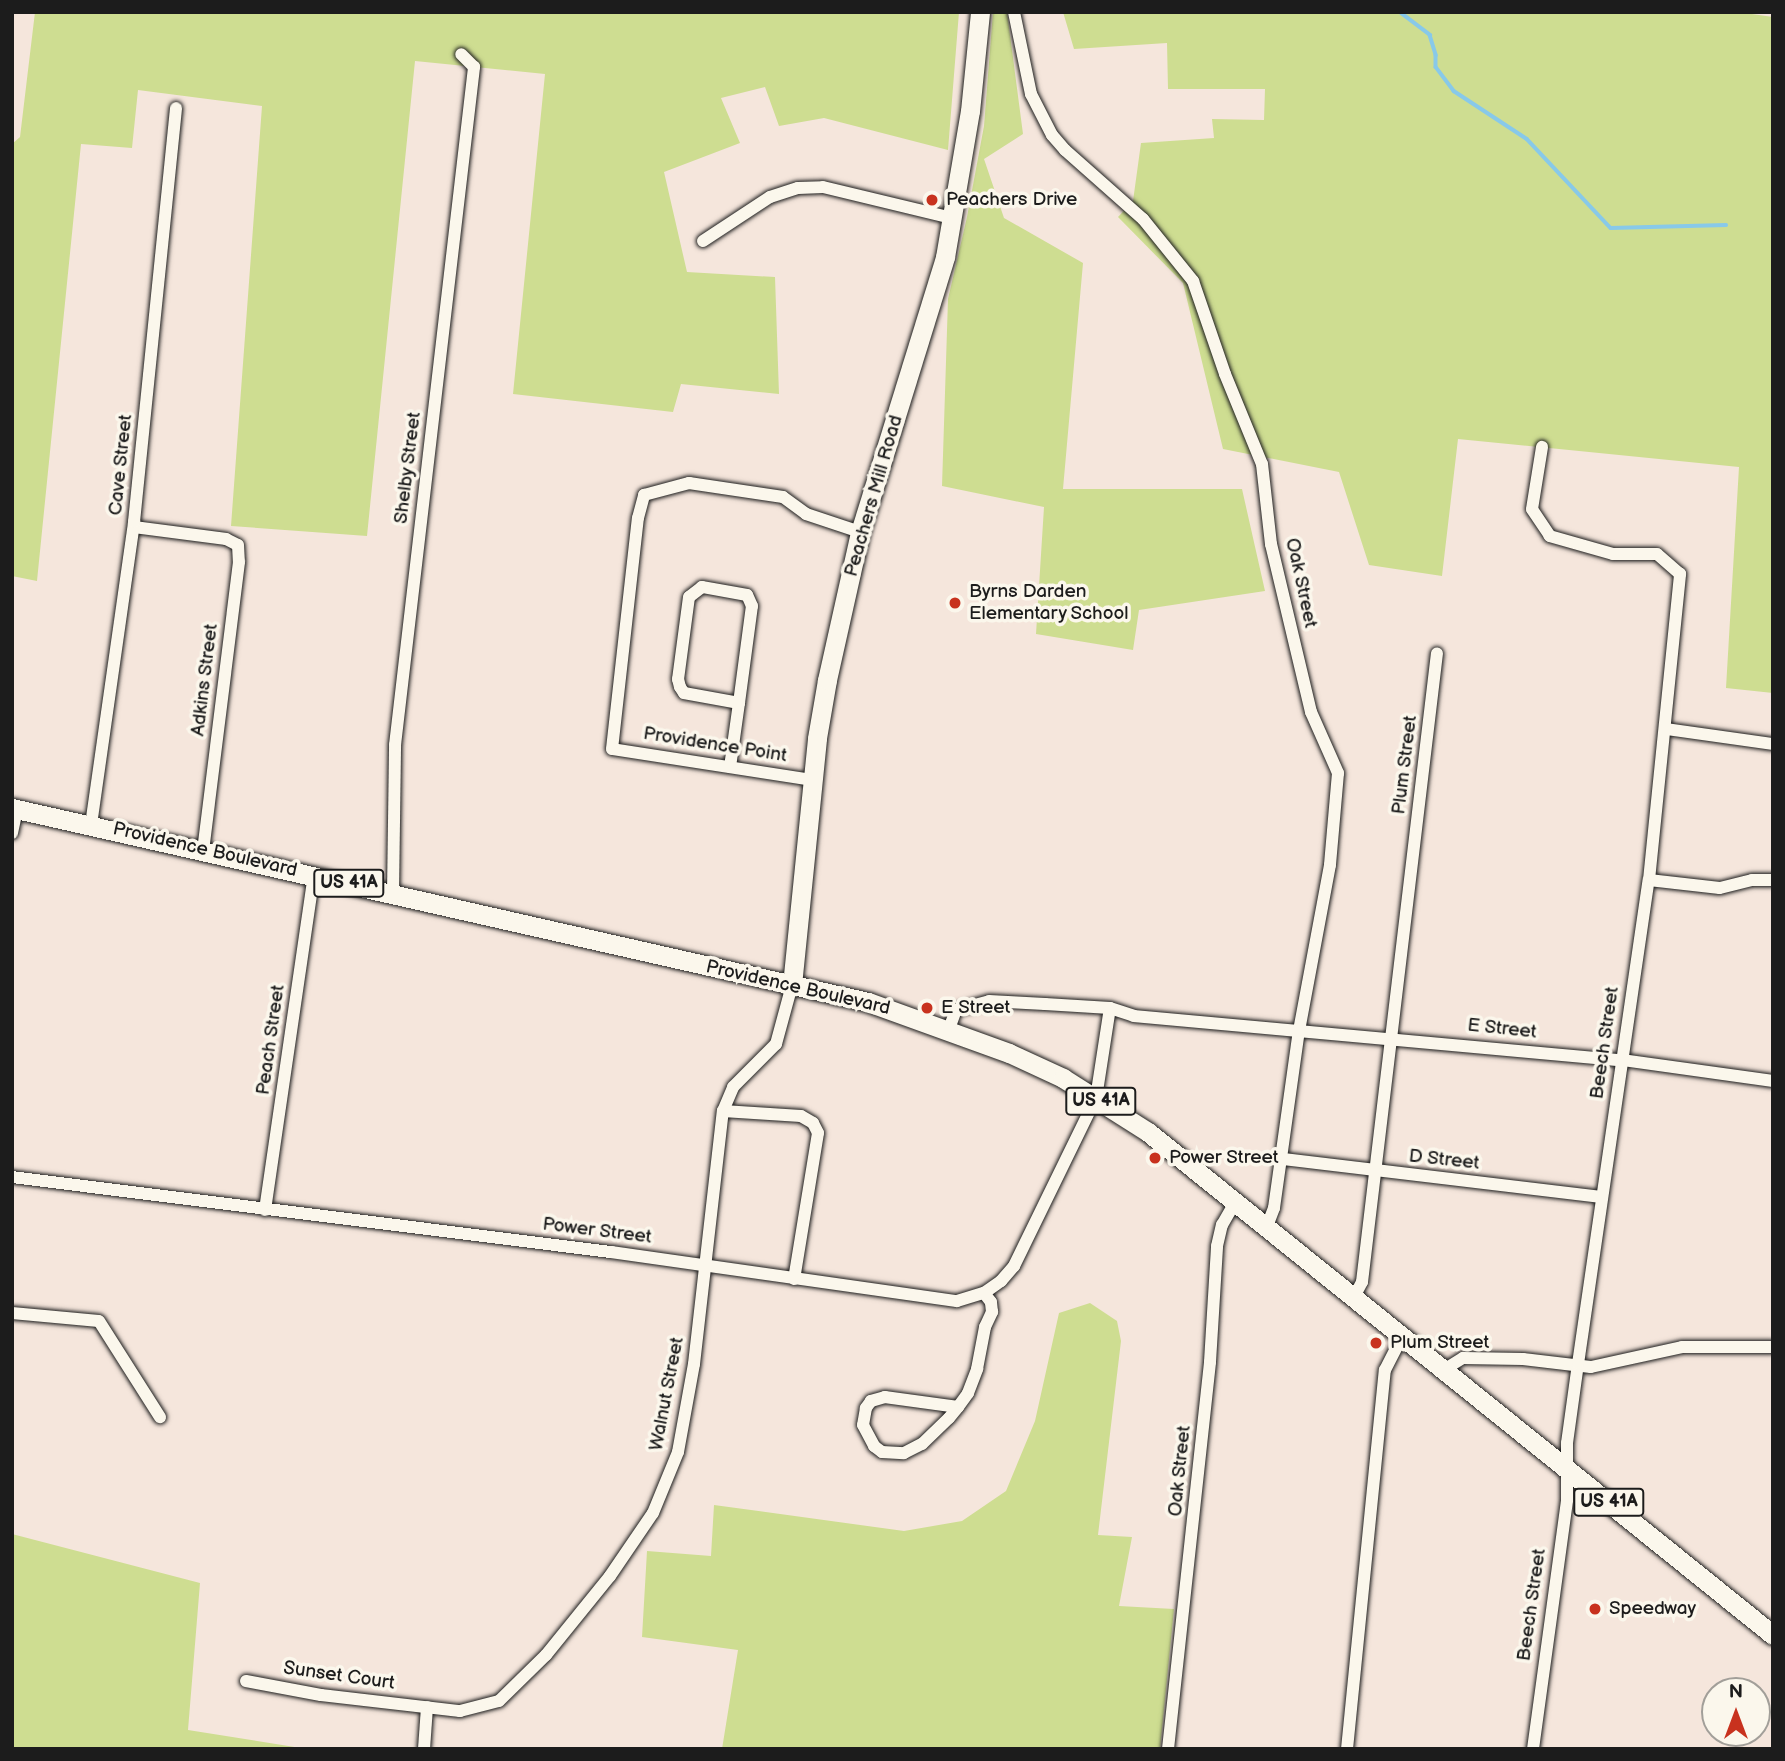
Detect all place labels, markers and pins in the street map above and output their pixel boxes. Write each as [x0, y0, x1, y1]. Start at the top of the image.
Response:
place label: Peachers Drive [946, 189, 1077, 211]
marker: Peachers Drive [924, 192, 940, 208]
place label: Byrns Darden Elementary School [969, 581, 1130, 625]
marker: Byrns Darden Elementary School [947, 595, 963, 611]
place label: E Street [941, 997, 1011, 1019]
marker: E Street [919, 1000, 935, 1016]
place label: Power Street [1169, 1147, 1279, 1169]
marker: Power Street [1147, 1150, 1163, 1166]
place label: Plum Street [1390, 1332, 1490, 1354]
marker: Plum Street [1368, 1335, 1384, 1351]
place label: Speedway [1609, 1598, 1696, 1620]
marker: Speedway [1587, 1601, 1603, 1617]

